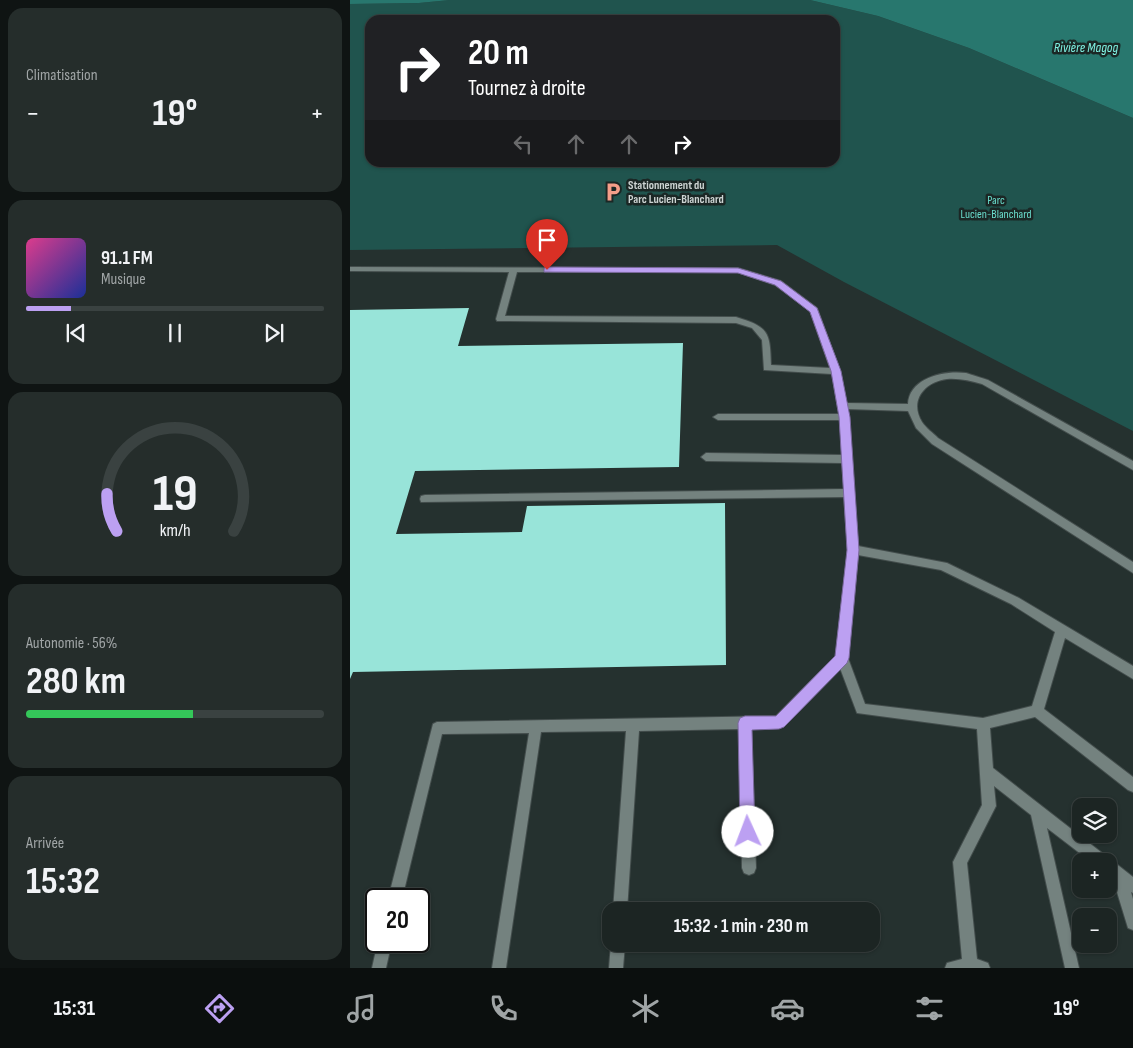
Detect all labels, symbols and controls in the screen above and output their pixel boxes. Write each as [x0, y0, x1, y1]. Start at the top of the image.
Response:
text: 20 m [468, 32, 529, 75]
icon: right [385, 35, 450, 100]
water label: Rivière Magog [1054, 39, 1119, 56]
text: Climatisation [26, 66, 98, 85]
text: Tournez à droite [468, 75, 585, 102]
text: 19° [153, 91, 197, 136]
text: − [26, 97, 40, 130]
text: + [310, 97, 324, 130]
icon: left [509, 130, 537, 158]
icon: ahead [562, 130, 590, 158]
icon: ahead [615, 130, 643, 158]
icon: right [668, 130, 696, 158]
place label: Stationnement du Parc Lucien-Blanchard [628, 178, 724, 207]
parking icon: Stationnement du Parc Lucien-Blanchard [602, 181, 624, 203]
park label: Parc Lucien-Blanchard [960, 193, 1032, 222]
pin [526, 219, 568, 270]
icon: arrive [533, 226, 561, 254]
text: 91.1 FM [101, 247, 153, 270]
text: Musique [101, 270, 146, 289]
icon: previous [62, 319, 90, 347]
icon: pause [161, 319, 189, 347]
icon: next [260, 319, 288, 347]
text: 19 [152, 463, 198, 526]
text: km/h [160, 520, 190, 541]
text: Autonomie · 56% [26, 634, 117, 653]
text: 280 km [26, 659, 126, 704]
map controls [1072, 798, 1117, 953]
button: layers [1072, 798, 1117, 843]
position arrow [721, 805, 773, 857]
text: Arrivée [26, 834, 64, 853]
button: + [1072, 853, 1117, 898]
text: 15:32 [26, 859, 100, 904]
speed limit sign: 20 [365, 888, 430, 953]
button: − [1072, 908, 1117, 953]
text: 15:32 · 1 min · 230 m [674, 915, 808, 938]
icon: directions [202, 991, 237, 1026]
icon: music [344, 991, 379, 1026]
icon: phone [486, 991, 521, 1026]
icon: climate [628, 991, 663, 1026]
icon: car [770, 991, 805, 1026]
icon: filters [912, 991, 947, 1026]
text: 15:31 [53, 995, 95, 1022]
text: 19° [1054, 995, 1079, 1022]

